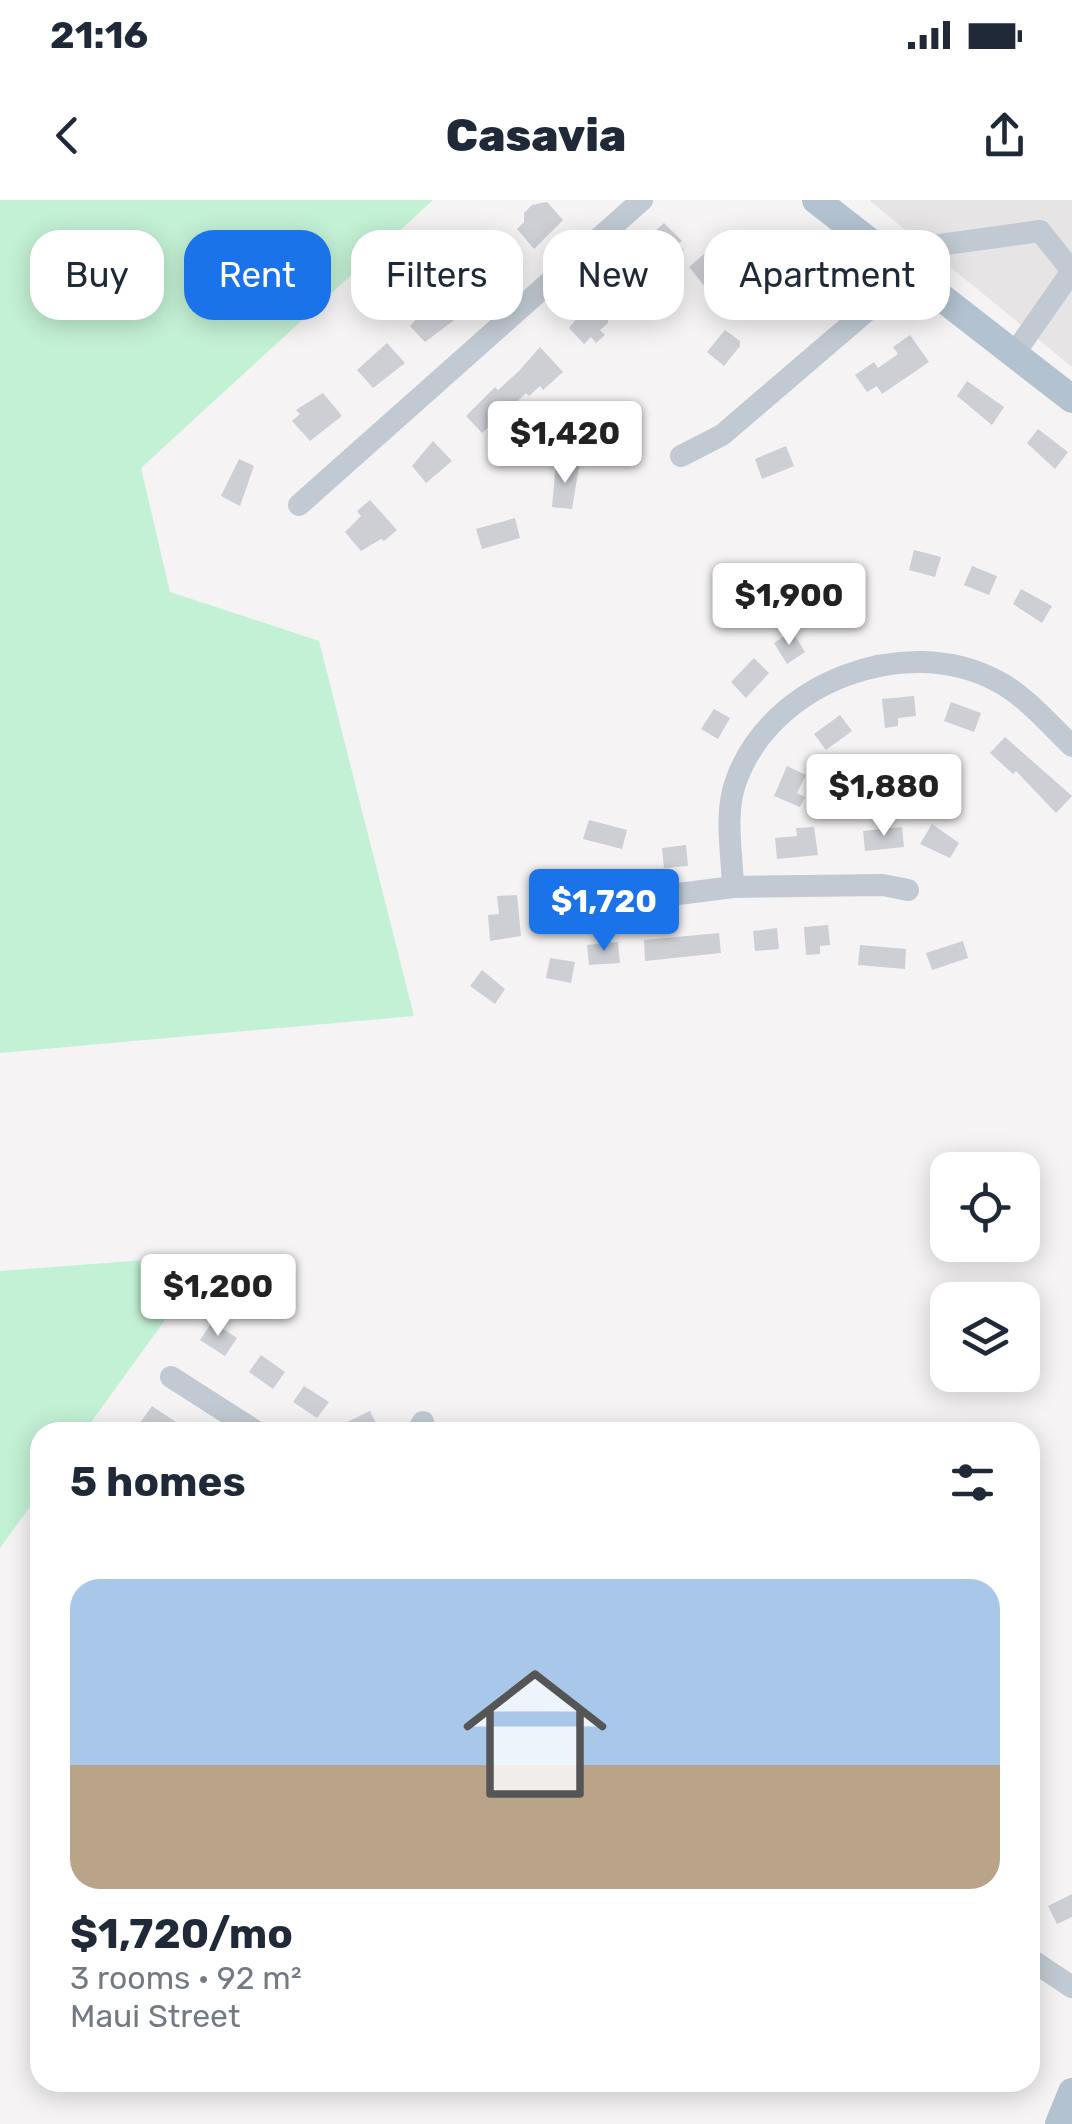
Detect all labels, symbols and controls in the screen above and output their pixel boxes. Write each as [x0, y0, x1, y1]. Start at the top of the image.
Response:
text: 21:16 [50, 12, 148, 58]
icon: back [40, 108, 95, 163]
icon: share [977, 108, 1032, 163]
text: Casavia [446, 109, 626, 162]
chip: Buy [30, 230, 164, 320]
chip: Rent [184, 230, 331, 320]
chip: Filters [351, 230, 523, 320]
chip: New [543, 230, 684, 320]
chip: Apartment [704, 230, 950, 320]
pin: $1,420 [484, 401, 646, 486]
text: $1,420 [510, 414, 620, 452]
pin: $1,900 [708, 563, 870, 648]
text: $1,900 [735, 576, 843, 614]
pin: $1,880 [803, 754, 965, 839]
text: $1,880 [828, 767, 940, 805]
pin: $1,720 [523, 869, 685, 954]
text: $1,720 [551, 882, 657, 920]
map controls [930, 1152, 1040, 1392]
button: locate [930, 1152, 1040, 1262]
pin: $1,200 [137, 1254, 299, 1339]
text: $1,200 [163, 1267, 273, 1305]
button: layers [930, 1282, 1040, 1392]
icon: filters [945, 1455, 1000, 1510]
text: 5 homes [70, 1457, 246, 1507]
icon: home [445, 1644, 625, 1824]
text: $1,720/mo [70, 1909, 293, 1959]
text: 3 rooms · 92 m² [70, 1959, 302, 1997]
text: Maui Street [70, 1997, 240, 2035]

